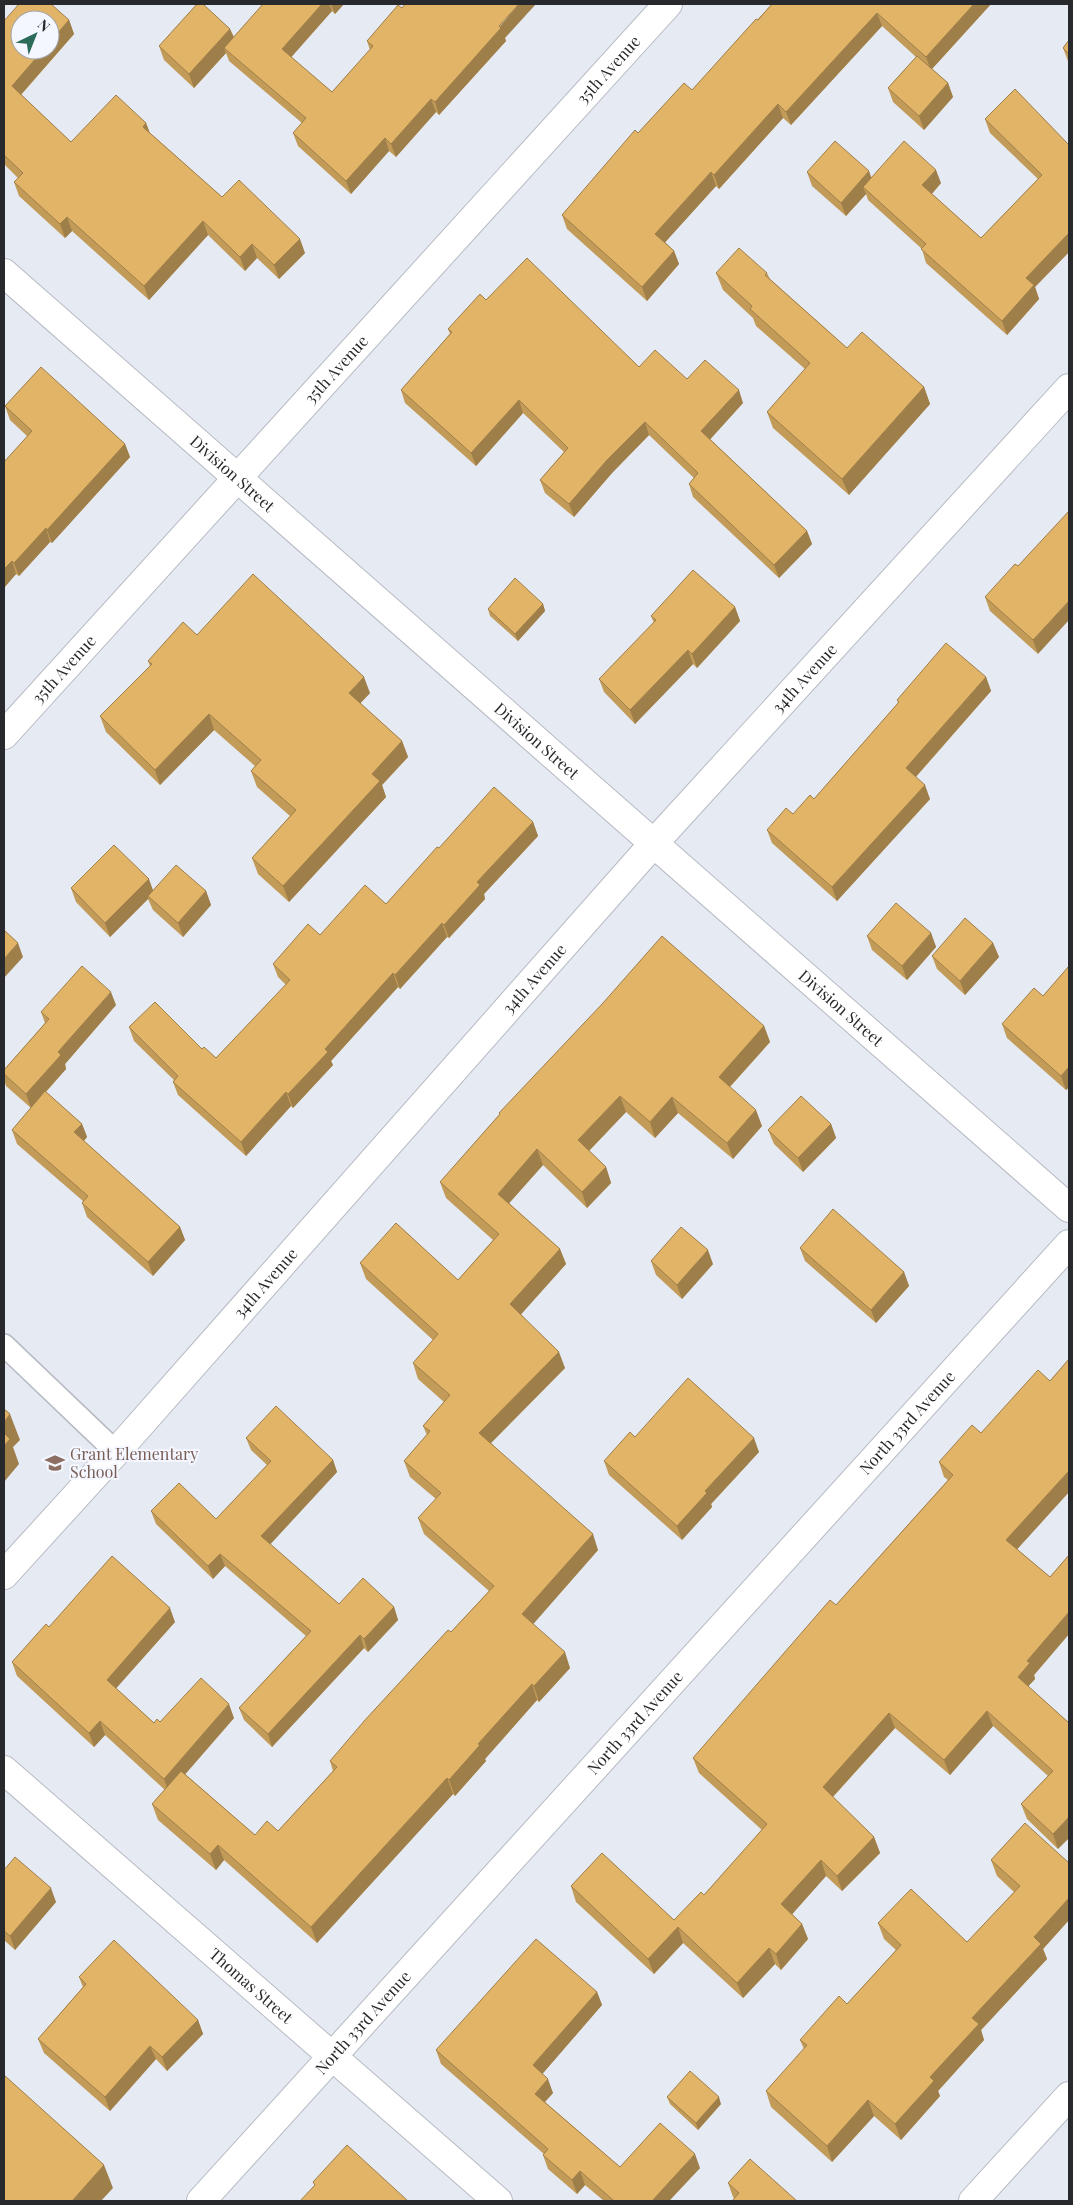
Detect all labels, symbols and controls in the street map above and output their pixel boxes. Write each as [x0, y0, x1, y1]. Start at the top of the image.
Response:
north arrow [10, 10, 60, 60]
text: N [34, 15, 54, 36]
street label: 35th Avenue [572, 31, 645, 108]
street label: 35th Avenue [299, 330, 372, 408]
street label: Division Street [186, 430, 280, 516]
street label: 35th Avenue [27, 630, 100, 707]
street label: 34th Avenue [767, 639, 841, 717]
street label: Division Street [490, 698, 584, 783]
street label: 34th Avenue [497, 939, 570, 1018]
street label: Division Street [795, 965, 888, 1051]
street label: 34th Avenue [229, 1243, 302, 1322]
street label: North 33rd Avenue [854, 1366, 959, 1478]
place label: Grant Elementary School [70, 1443, 198, 1482]
school or university icon: Grant Elementary School [44, 1452, 66, 1474]
street label: North 33rd Avenue [582, 1666, 687, 1778]
street label: Thomas Street [205, 1943, 298, 2028]
street label: North 33rd Avenue [310, 1966, 415, 2078]

